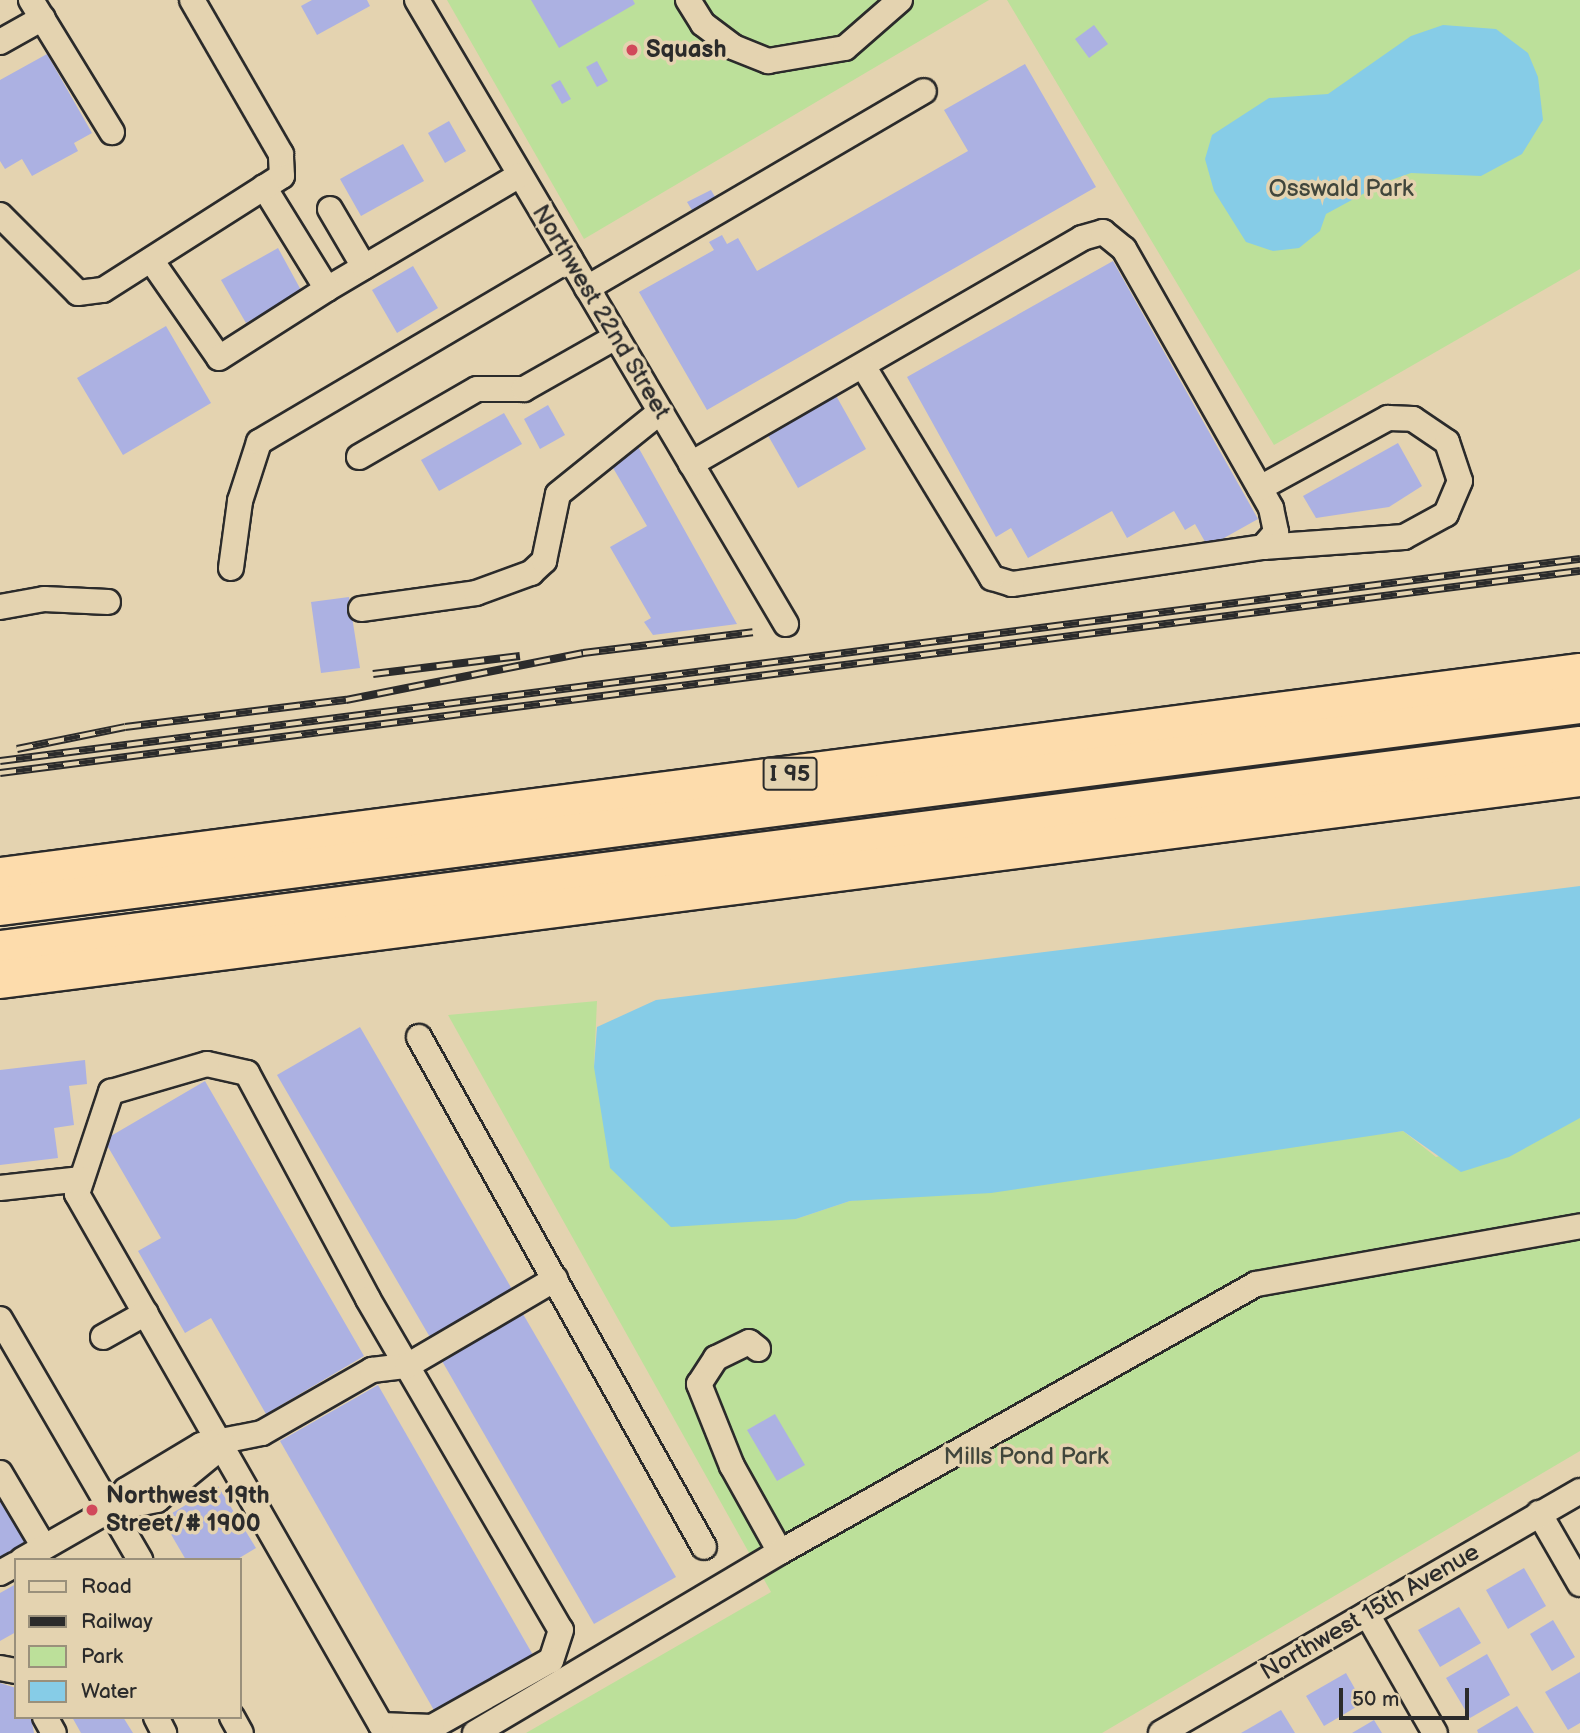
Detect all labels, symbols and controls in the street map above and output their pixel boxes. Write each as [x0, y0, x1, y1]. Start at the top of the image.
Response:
place label: Squash [646, 36, 727, 64]
marker: Squash [624, 42, 640, 58]
park label: Osswald Park [1268, 175, 1414, 203]
street label: Northwest 22nd Street [526, 200, 676, 424]
road number: I 95 [762, 754, 818, 794]
park label: Mills Pond Park [943, 1443, 1109, 1471]
place label: Northwest 19th Street/# 1900 [106, 1482, 270, 1538]
marker: Northwest 19th Street/# 1900 [84, 1502, 100, 1518]
street label: Northwest 15th Avenue [1256, 1538, 1484, 1686]
legend [14, 1558, 242, 1719]
text: Road [81, 1574, 132, 1599]
text: Railway [81, 1609, 153, 1634]
text: Park [81, 1644, 123, 1669]
scale bar [1342, 1674, 1472, 1718]
text: Water [81, 1679, 137, 1704]
text: 50 m [1352, 1687, 1399, 1712]

